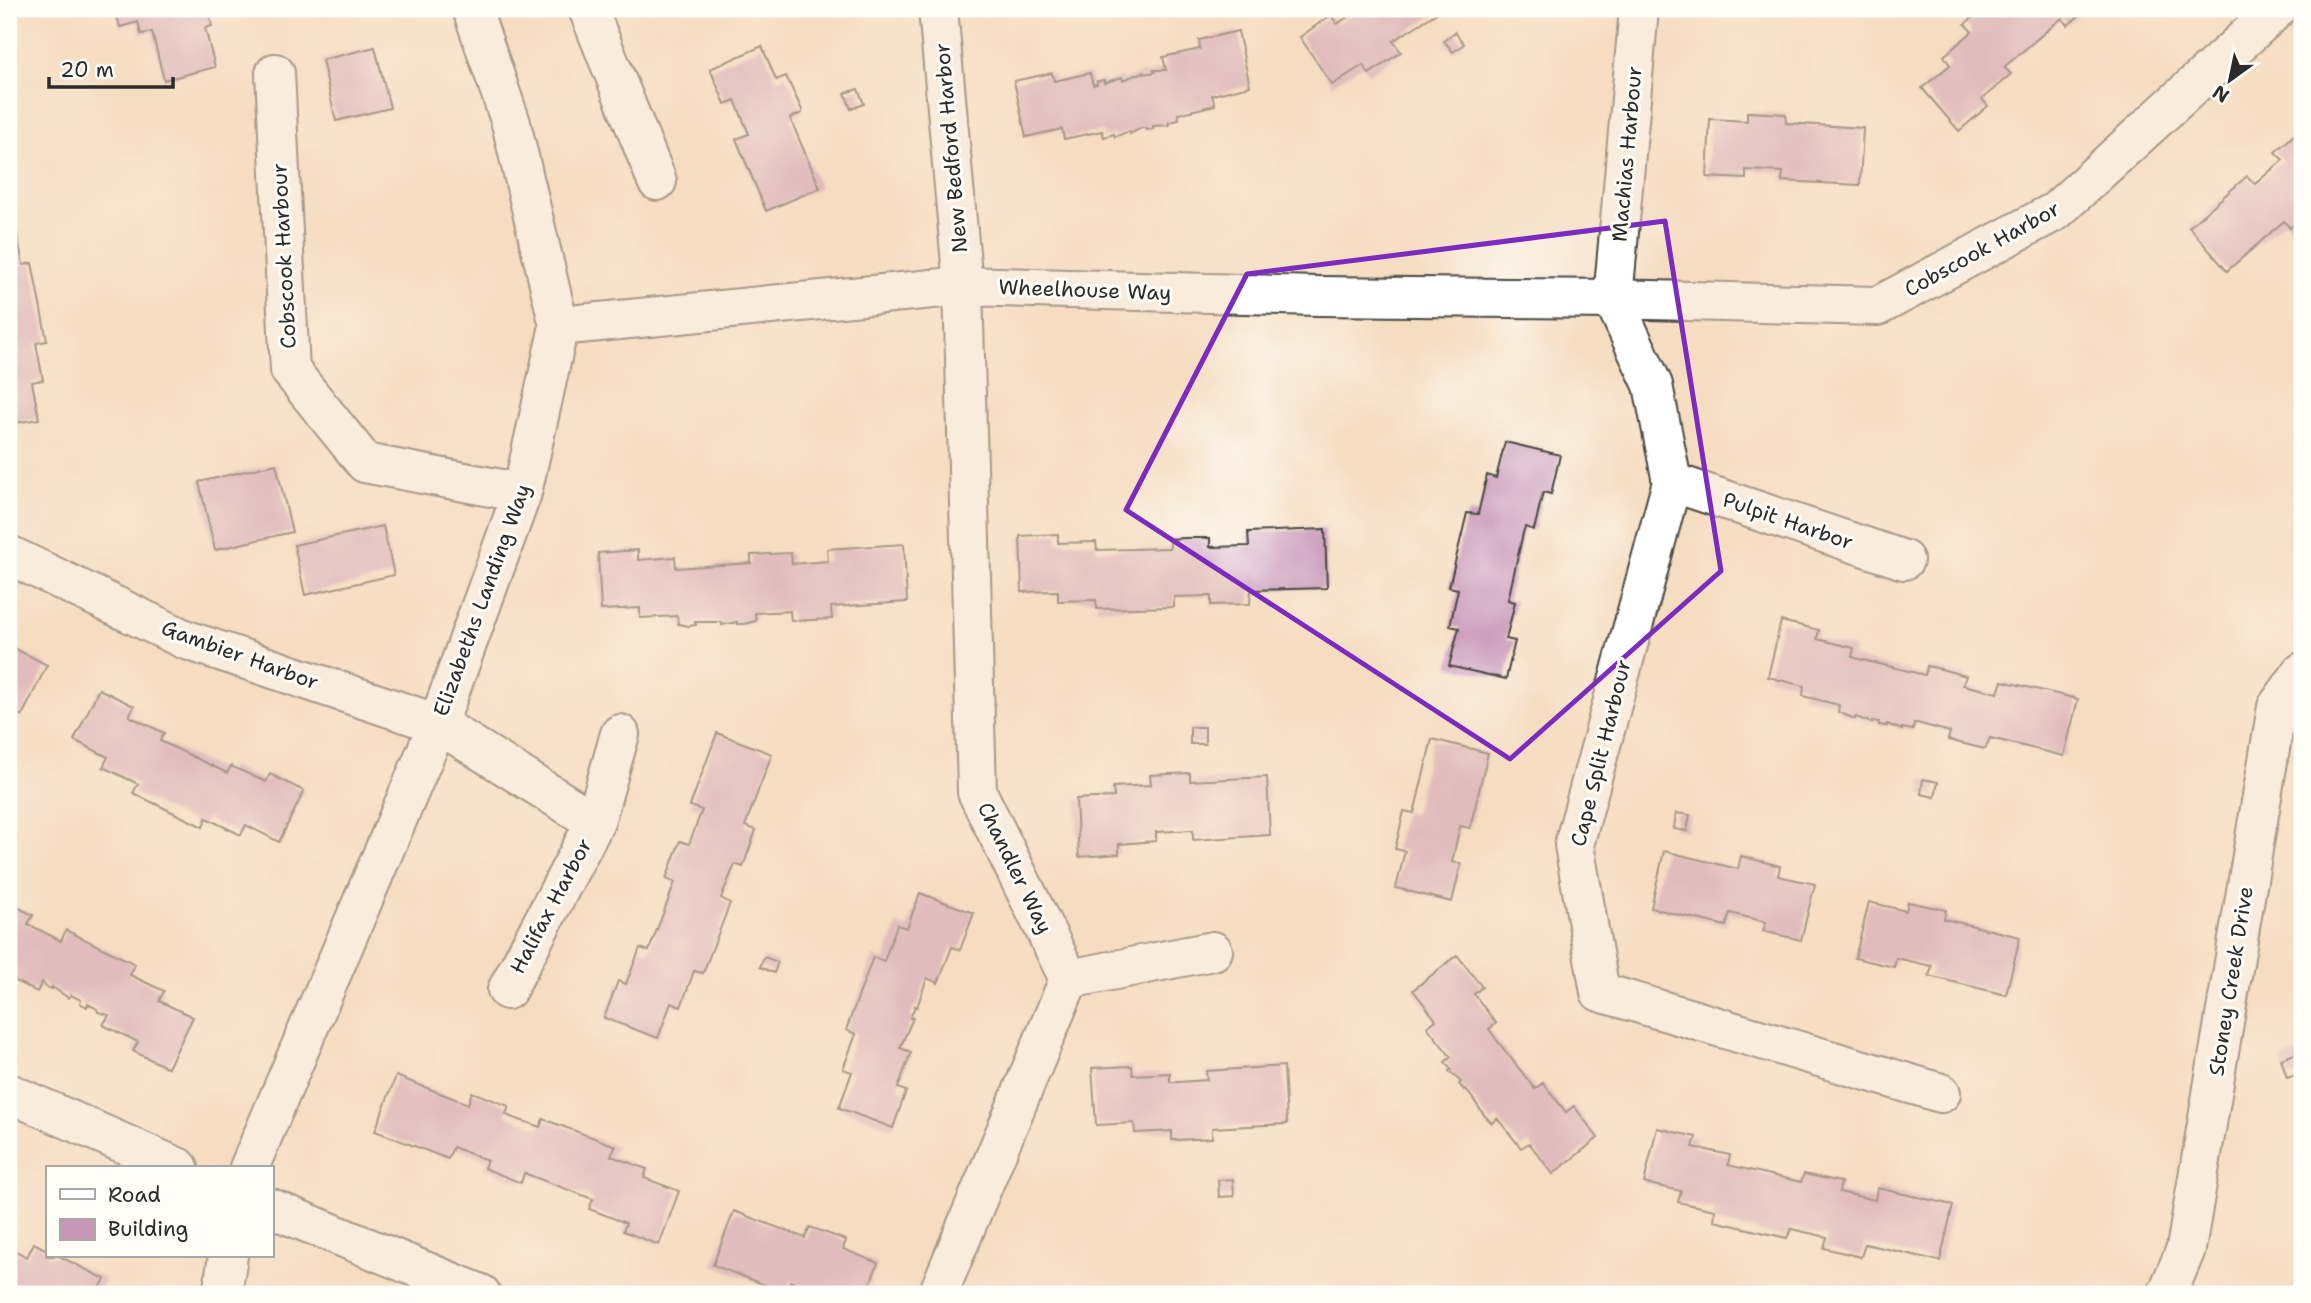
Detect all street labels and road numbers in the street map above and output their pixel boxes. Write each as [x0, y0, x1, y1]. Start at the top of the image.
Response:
street label: New Bedford Harbor [928, 42, 974, 254]
street label: Machias Harbour [1605, 65, 1649, 243]
street label: Cobscook Harbour [265, 162, 303, 350]
street label: Cobscook Harbor [1899, 195, 2065, 303]
street label: Wheelhouse Way [998, 273, 1172, 307]
street label: Elizabeths Landing Way [427, 480, 537, 720]
street label: Pulpit Harbor [1719, 486, 1857, 556]
street label: Gambier Harbor [158, 614, 322, 696]
street label: Cape Split Harbour [1564, 656, 1638, 850]
street label: Chandler Way [971, 797, 1059, 939]
street label: Halifax Harbor [503, 833, 599, 979]
street label: Stoney Creek Drive [2202, 884, 2260, 1078]

